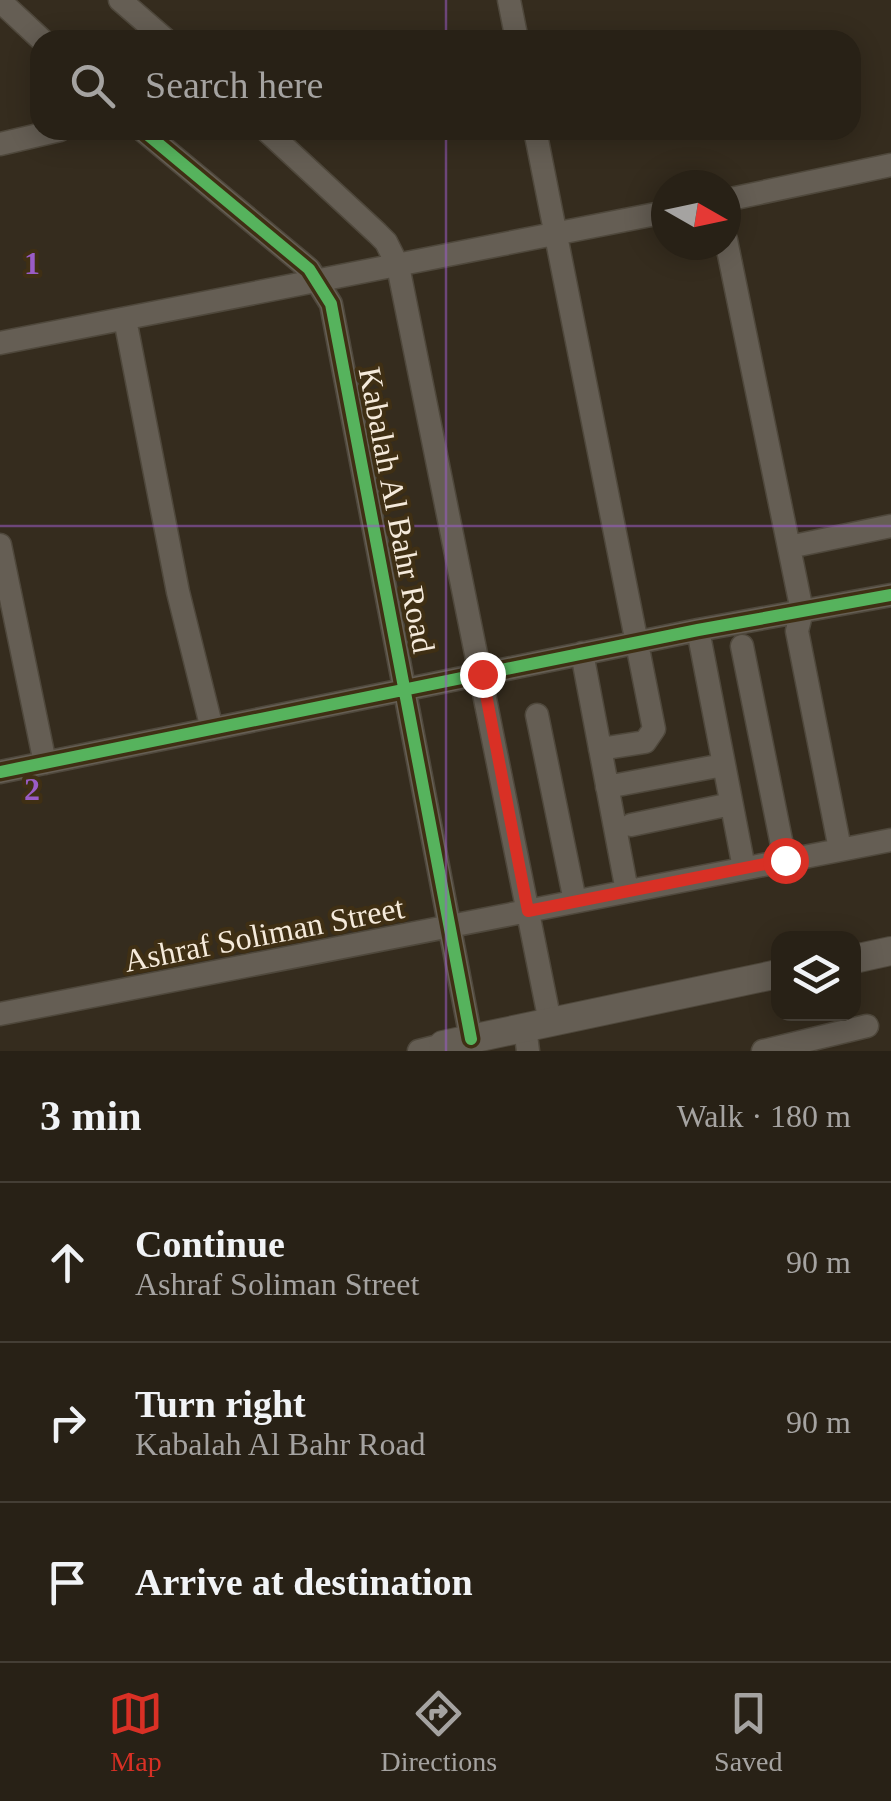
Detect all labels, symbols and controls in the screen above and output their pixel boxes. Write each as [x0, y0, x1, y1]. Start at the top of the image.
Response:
search box [30, 30, 861, 140]
icon: search [65, 58, 120, 113]
text: Search here [145, 64, 323, 106]
north arrow [651, 170, 741, 260]
text: 1 [24, 245, 40, 281]
street label: Kabalah Al Bahr Road [352, 364, 442, 656]
route end [460, 652, 506, 698]
text: 2 [24, 771, 40, 807]
route start [763, 838, 809, 884]
street label: Ashraf Soliman Street [121, 889, 407, 979]
map controls [771, 931, 861, 1021]
button: layers [771, 931, 861, 1021]
text: 3 min [40, 1093, 142, 1139]
text: Walk · 180 m [677, 1098, 851, 1134]
text: Continue [135, 1223, 285, 1265]
icon: ahead [40, 1235, 95, 1290]
text: 90 m [786, 1244, 851, 1280]
text: Ashraf Soliman Street [135, 1266, 419, 1302]
text: Turn right [135, 1383, 306, 1425]
icon: right [40, 1395, 95, 1450]
text: 90 m [786, 1404, 851, 1440]
text: Kabalah Al Bahr Road [135, 1426, 426, 1462]
icon: arrive [40, 1555, 95, 1610]
text: Arrive at destination [135, 1561, 473, 1603]
tab: Map [108, 1686, 163, 1778]
tab: Directions [380, 1686, 497, 1778]
tab: Saved [714, 1686, 783, 1778]

